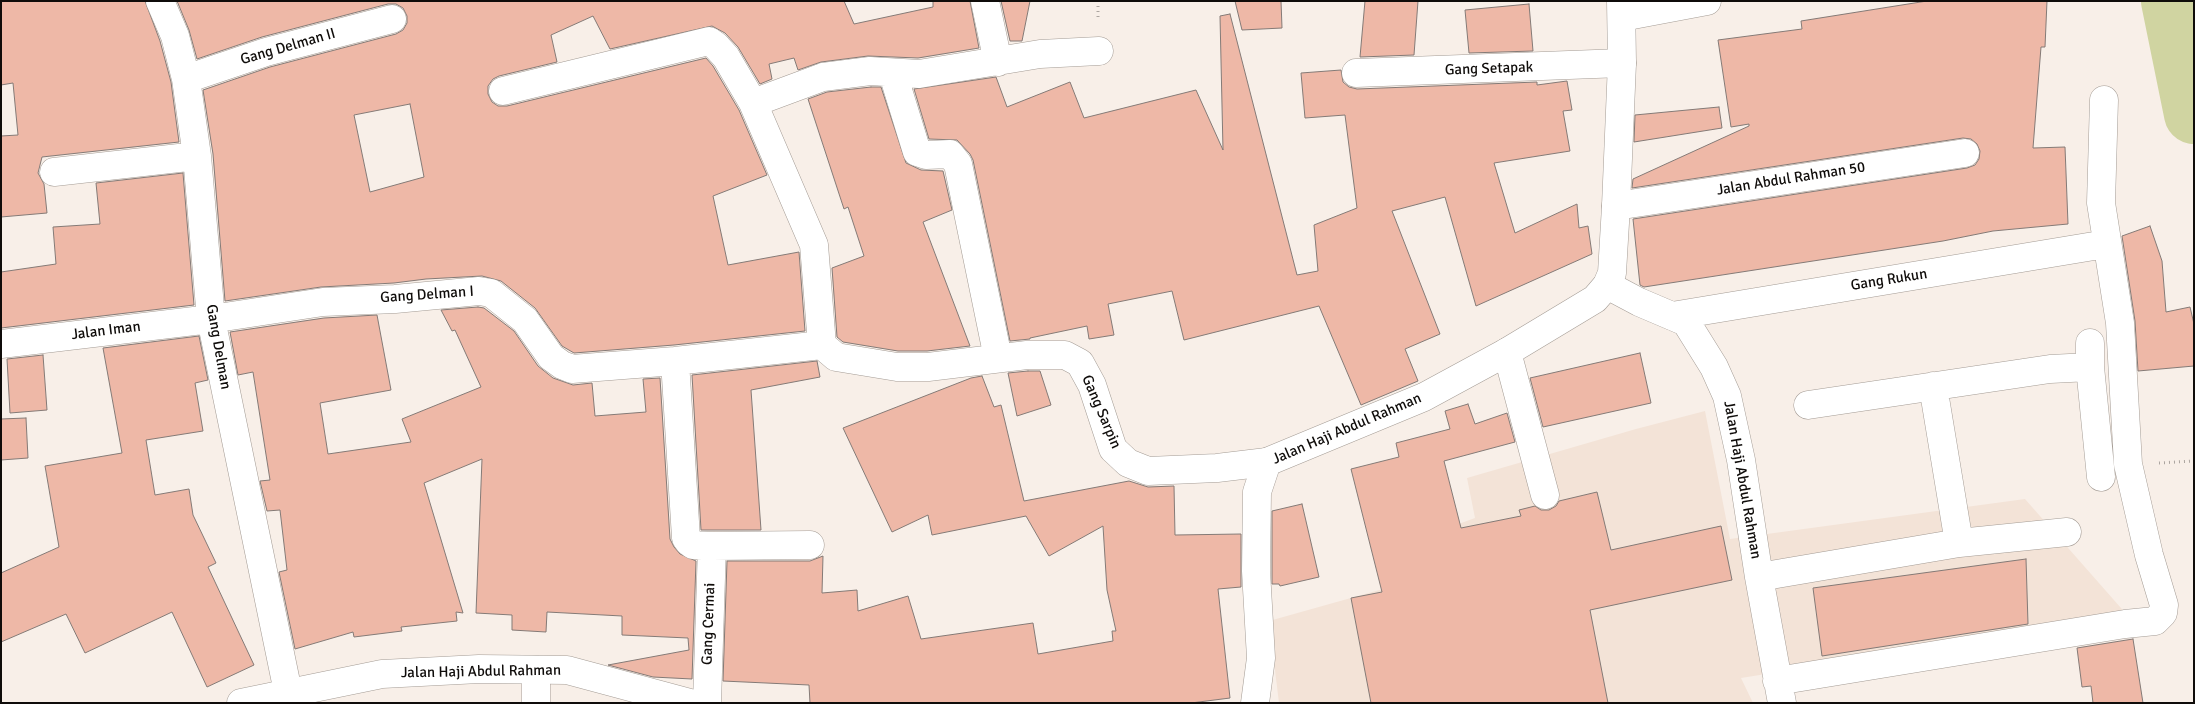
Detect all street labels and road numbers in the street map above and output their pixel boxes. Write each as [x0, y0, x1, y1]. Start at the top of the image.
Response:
street label: Gang Delman II [238, 25, 338, 69]
street label: Gang Setapak [1445, 58, 1533, 80]
street label: Jalan Abdul Rahman 50 [1715, 158, 1867, 200]
street label: Gang Rukun [1849, 265, 1929, 295]
street label: Gang Delman I [380, 283, 474, 307]
street label: Gang Delman [202, 303, 234, 391]
street label: Jalan Iman [70, 318, 142, 344]
street label: Gang Sarpin [1077, 372, 1125, 452]
street label: Jalan Haji Abdul Rahman [1270, 389, 1424, 469]
street label: Jalan Haji Abdul Rahman [1719, 400, 1765, 560]
street label: Gang Cermai [699, 583, 719, 665]
street label: Jalan Haji Abdul Rahman [401, 662, 561, 682]

